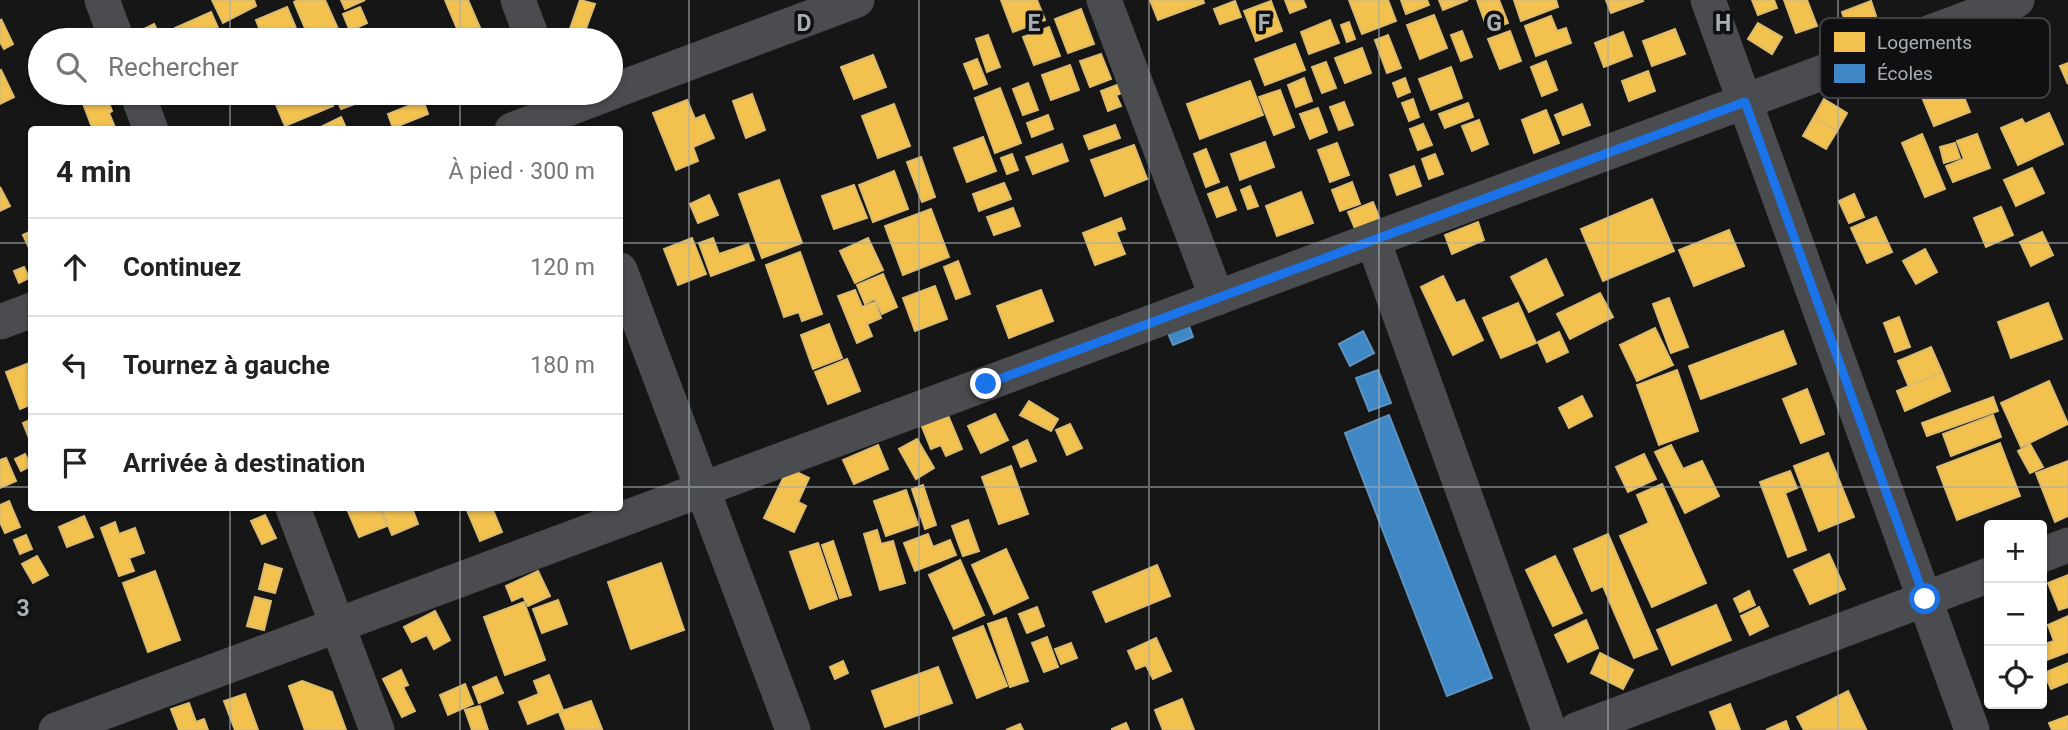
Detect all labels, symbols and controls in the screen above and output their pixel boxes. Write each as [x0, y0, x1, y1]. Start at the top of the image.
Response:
text: D [797, 10, 811, 37]
text: E [1028, 10, 1041, 37]
text: F [1258, 10, 1271, 37]
text: G [1486, 10, 1502, 37]
text: H [1715, 10, 1731, 37]
legend [1820, 18, 2050, 98]
search box [28, 28, 623, 105]
text: Logements [1877, 31, 1972, 54]
icon: search [52, 48, 90, 86]
text: Rechercher [108, 52, 239, 82]
text: Écoles [1877, 62, 1933, 85]
text: 4 min [56, 154, 131, 189]
text: À pied · 300 m [449, 158, 595, 185]
icon: ahead [56, 248, 94, 286]
text: Continuez [123, 252, 241, 282]
text: 120 m [530, 254, 595, 281]
icon: left [56, 346, 94, 384]
text: Tournez à gauche [123, 350, 330, 380]
text: 180 m [530, 352, 595, 379]
route end [970, 368, 1001, 399]
icon: arrive [56, 444, 94, 482]
text: Arrivée à destination [123, 448, 365, 478]
map controls [1984, 520, 2047, 709]
button: + [1984, 520, 2047, 583]
route start [1909, 583, 1940, 614]
button: − [1984, 583, 2047, 646]
text: 3 [16, 595, 30, 622]
button: locate [1984, 646, 2047, 709]

